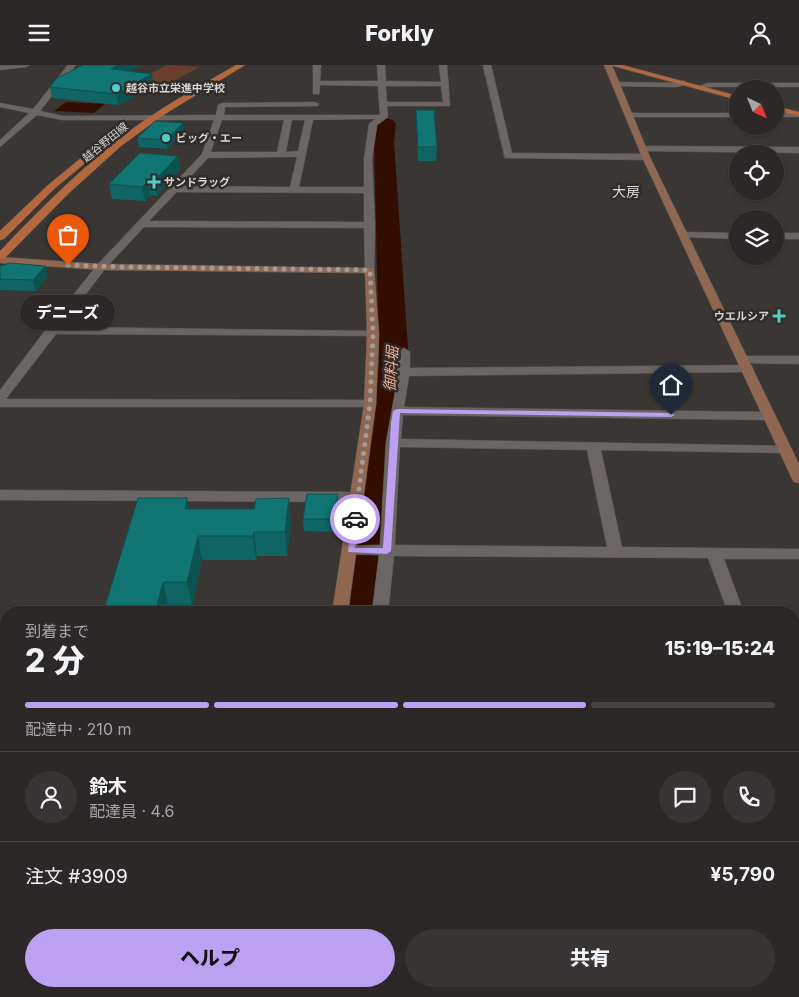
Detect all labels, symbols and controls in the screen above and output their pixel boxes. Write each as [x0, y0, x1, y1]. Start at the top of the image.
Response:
icon: menu [25, 19, 53, 47]
icon: person [746, 19, 774, 47]
text: Forkly [365, 20, 434, 46]
north arrow [729, 80, 784, 135]
map controls [729, 80, 784, 265]
place label: 越谷市立栄進中学校 [126, 81, 225, 95]
marker: 越谷市立栄進中学校 [110, 82, 122, 94]
street label: 越谷野田線 [79, 119, 131, 165]
place label: ビッグ・エー [176, 131, 242, 145]
marker: ビッグ・エー [160, 132, 172, 144]
button: locate [729, 145, 784, 200]
place label: サンドラッグ [164, 175, 230, 189]
marker: サンドラッグ [148, 176, 160, 188]
district label: 大房 [612, 183, 640, 200]
button: layers [729, 210, 784, 265]
pin [47, 214, 89, 265]
icon: bag [54, 221, 82, 249]
callout: デニーズ [20, 295, 116, 330]
text: デニーズ [36, 302, 99, 322]
place label: ウエルシア [714, 309, 769, 323]
marker: ウエルシア [773, 310, 785, 322]
water label: 御料堀 [380, 344, 402, 392]
pin [650, 364, 692, 415]
icon: home [657, 371, 685, 399]
courier [330, 494, 380, 544]
icon: car [341, 505, 369, 533]
text: 到着まで [25, 621, 89, 641]
text: 15:19–15:24 [665, 637, 775, 660]
text: 2 分 [25, 641, 84, 680]
text: 配達中 · 210 m [25, 719, 132, 739]
button: person [25, 771, 77, 823]
button: chat [659, 771, 711, 823]
button: phone [723, 771, 775, 823]
text: 鈴木 [89, 775, 127, 798]
text: 配達員 · 4.6 [89, 801, 175, 821]
text: ¥5,790 [711, 863, 775, 886]
text: 注文 #3909 [25, 865, 128, 888]
button: ヘルプ [25, 929, 395, 987]
button: 共有 [405, 929, 775, 987]

